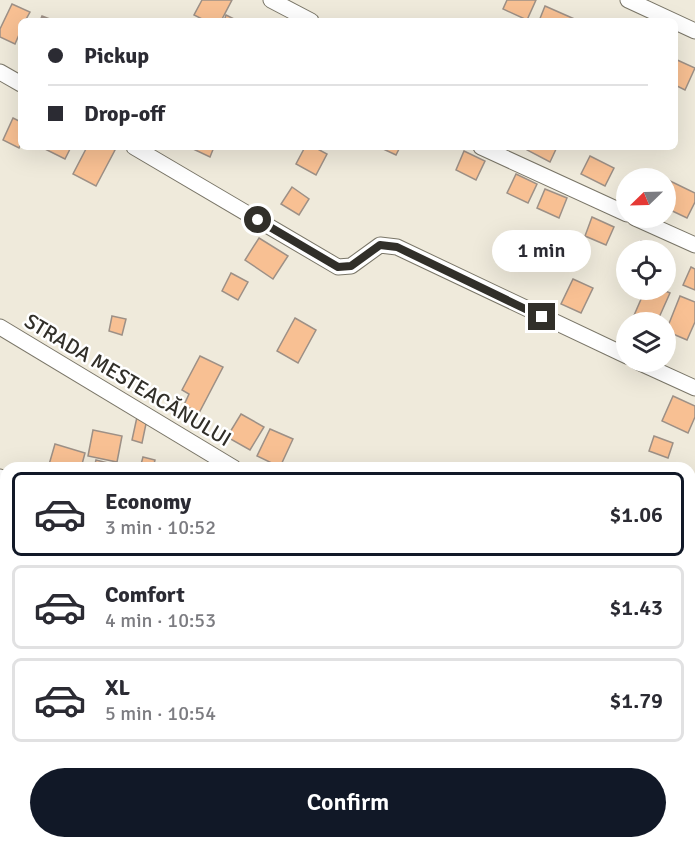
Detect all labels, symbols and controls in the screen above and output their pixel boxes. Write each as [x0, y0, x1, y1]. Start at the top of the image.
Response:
text: Pickup [84, 42, 149, 69]
text: Drop-off [84, 100, 165, 127]
north arrow [616, 168, 676, 228]
map controls [616, 168, 676, 372]
route start [244, 206, 271, 233]
callout: 1 min [492, 230, 592, 272]
text: 1 min [518, 238, 565, 263]
button: locate [616, 240, 676, 300]
route end [528, 303, 555, 330]
street label: STRADA MESTEACĂNULUI [20, 308, 236, 452]
button: layers [616, 312, 676, 372]
icon: car [33, 487, 87, 541]
text: Economy [105, 488, 191, 515]
text: $1.06 [609, 501, 663, 528]
text: 3 min · 10:52 [105, 515, 216, 540]
icon: car [33, 580, 87, 634]
text: Comfort [105, 581, 185, 608]
text: $1.43 [609, 594, 663, 621]
text: 4 min · 10:53 [105, 608, 216, 633]
icon: car [33, 673, 87, 727]
text: XL [105, 674, 130, 701]
text: $1.79 [609, 687, 663, 714]
text: 5 min · 10:54 [105, 701, 216, 726]
button: Confirm [30, 768, 666, 837]

